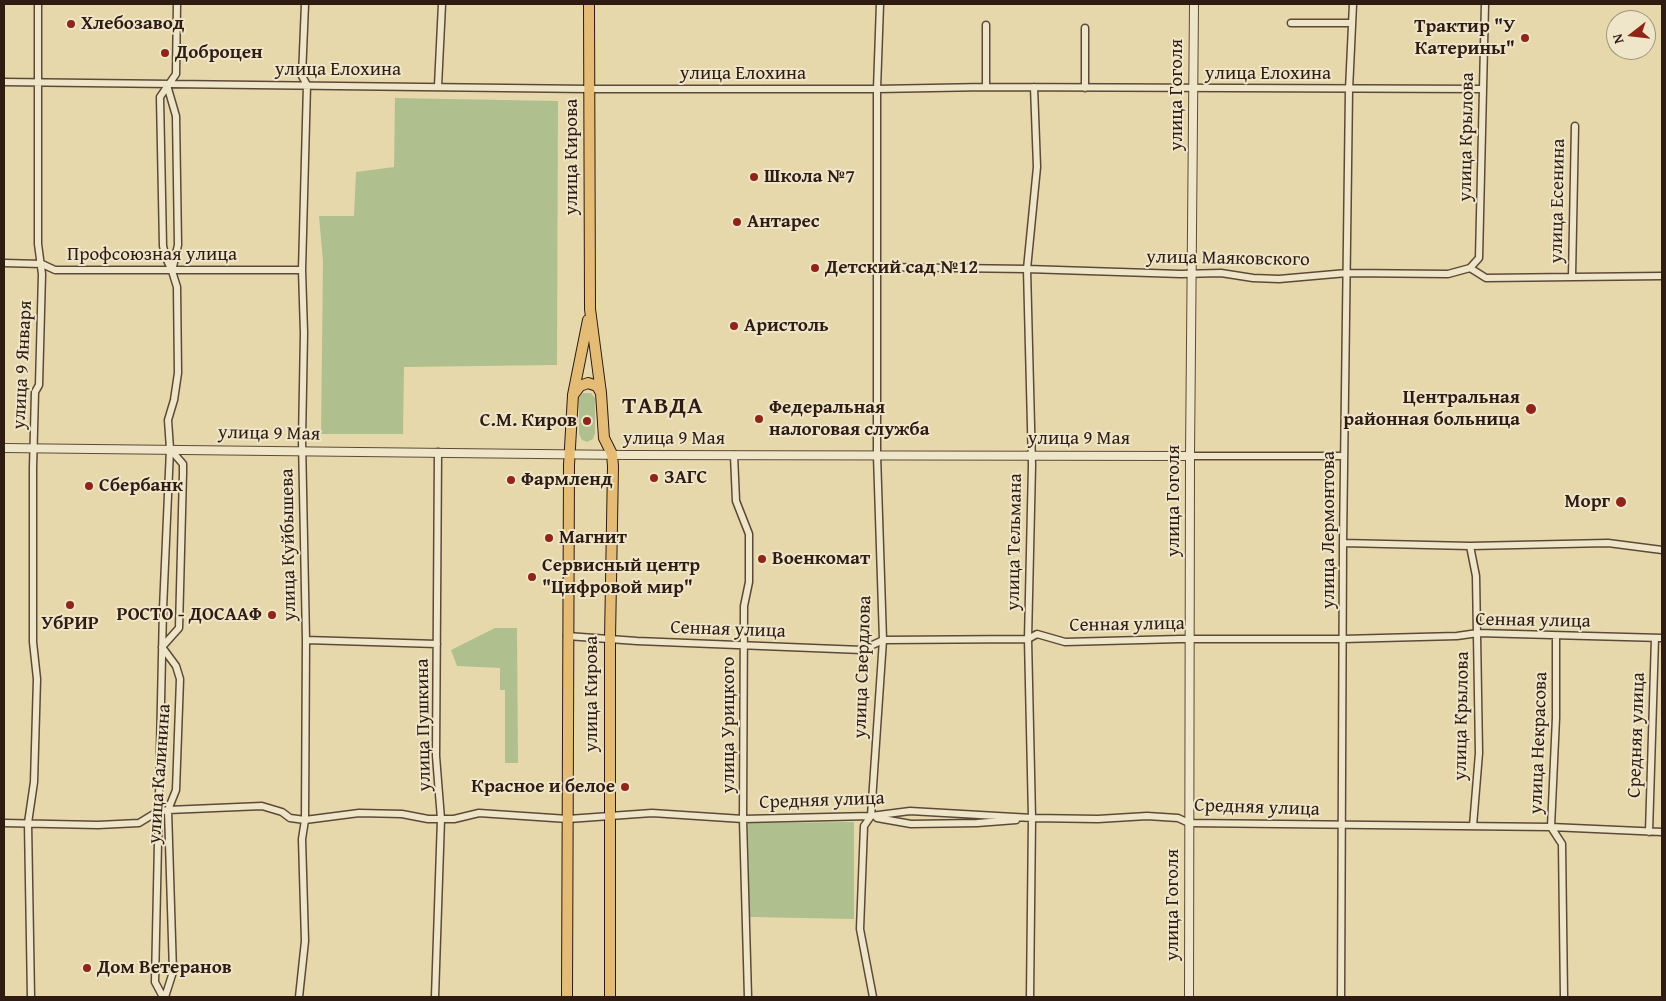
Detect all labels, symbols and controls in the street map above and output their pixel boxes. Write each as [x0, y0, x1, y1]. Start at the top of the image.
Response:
north arrow [1606, 10, 1656, 60]
place label: Хлебозавод [81, 13, 184, 35]
place label: Трактир "У Катерины" [1414, 16, 1515, 60]
marker: Хлебозавод [65, 18, 77, 30]
marker: Трактир "У Катерины" [1519, 32, 1531, 44]
text: N [1607, 32, 1628, 46]
street label: улица Гоголя [1166, 39, 1188, 151]
place label: Доброцен [175, 42, 263, 64]
marker: Доброцен [159, 47, 171, 59]
street label: улица Елохина [275, 59, 401, 81]
street label: улица Елохина [680, 63, 806, 85]
street label: улица Елохина [1205, 63, 1331, 85]
street label: улица Крылова [1454, 72, 1480, 202]
street label: улица Кирова [561, 99, 583, 215]
street label: улица Есенина [1546, 138, 1570, 264]
place label: Школа №7 [764, 166, 855, 188]
marker: Школа №7 [748, 171, 760, 183]
place label: Антарес [747, 211, 820, 233]
marker: Антарес [731, 216, 743, 228]
street label: Профсоюзная улица [67, 244, 237, 266]
street label: улица Маяковского [1146, 246, 1310, 272]
place label: Детский сад №12 [825, 257, 978, 279]
marker: Детский сад №12 [809, 262, 821, 274]
street label: улица 9 Января [8, 300, 38, 430]
place label: Аристоль [744, 315, 829, 337]
marker: Аристоль [728, 320, 740, 332]
place label: Центральная районная больница [1343, 387, 1520, 431]
district label: ТАВДА [622, 393, 704, 421]
place label: Федеральная налоговая служба [769, 397, 929, 441]
marker: Центральная районная больница [1524, 402, 1538, 416]
place label: С.М. Киров [480, 410, 577, 432]
marker: Федеральная налоговая служба [753, 413, 765, 425]
marker: С.М. Киров [581, 415, 593, 427]
street label: улица 9 Мая [218, 422, 320, 446]
street label: улица 9 Мая [623, 428, 725, 450]
street label: улица 9 Мая [1028, 428, 1130, 450]
street label: улица Гоголя [1163, 445, 1185, 557]
street label: улица Лермонтова [1318, 451, 1340, 609]
place label: ЗАГС [664, 467, 707, 489]
street label: улица Куйбышева [276, 468, 302, 622]
place label: Фармленд [521, 469, 613, 491]
marker: ЗАГС [648, 472, 660, 484]
street label: улица Тельмана [1002, 473, 1028, 611]
marker: Фармленд [505, 474, 517, 486]
place label: Сбербанк [99, 475, 183, 497]
marker: Сбербанк [83, 480, 95, 492]
place label: Морг [1565, 491, 1610, 513]
marker: Морг [1614, 495, 1628, 509]
place label: Магнит [559, 527, 627, 549]
marker: Магнит [543, 532, 555, 544]
place label: Военкомат [772, 548, 870, 570]
marker: Военкомат [756, 553, 768, 565]
place label: Сервисный центр "Цифровой мир" [542, 555, 700, 599]
marker: Сервисный центр "Цифровой мир" [526, 571, 538, 583]
street label: улица Свердлова [849, 595, 877, 739]
marker: УбРИР [64, 599, 76, 611]
place label: РОСТО - ДОСААФ [117, 604, 262, 626]
marker: РОСТО - ДОСААФ [266, 609, 278, 621]
street label: Сенная улица [1475, 609, 1591, 633]
place label: УбРИР [41, 613, 99, 635]
street label: Сенная улица [1069, 613, 1185, 637]
street label: Сенная улица [670, 617, 786, 643]
street label: улица Кирова [581, 636, 603, 752]
street label: улица Крылова [1449, 651, 1475, 781]
street label: улица Урицкого [718, 657, 740, 793]
street label: улица Пушкина [411, 658, 437, 792]
street label: улица Некрасова [1525, 671, 1553, 815]
street label: Средняя улица [1623, 672, 1651, 798]
street label: улица Калинина [144, 703, 176, 845]
place label: Красное и белое [471, 776, 615, 798]
marker: Красное и белое [619, 781, 631, 793]
street label: Средняя улица [759, 787, 885, 815]
street label: Средняя улица [1194, 794, 1320, 822]
street label: улица Гоголя [1162, 849, 1184, 961]
place label: Дом Ветеранов [97, 957, 232, 979]
marker: Дом Ветеранов [81, 962, 93, 974]

